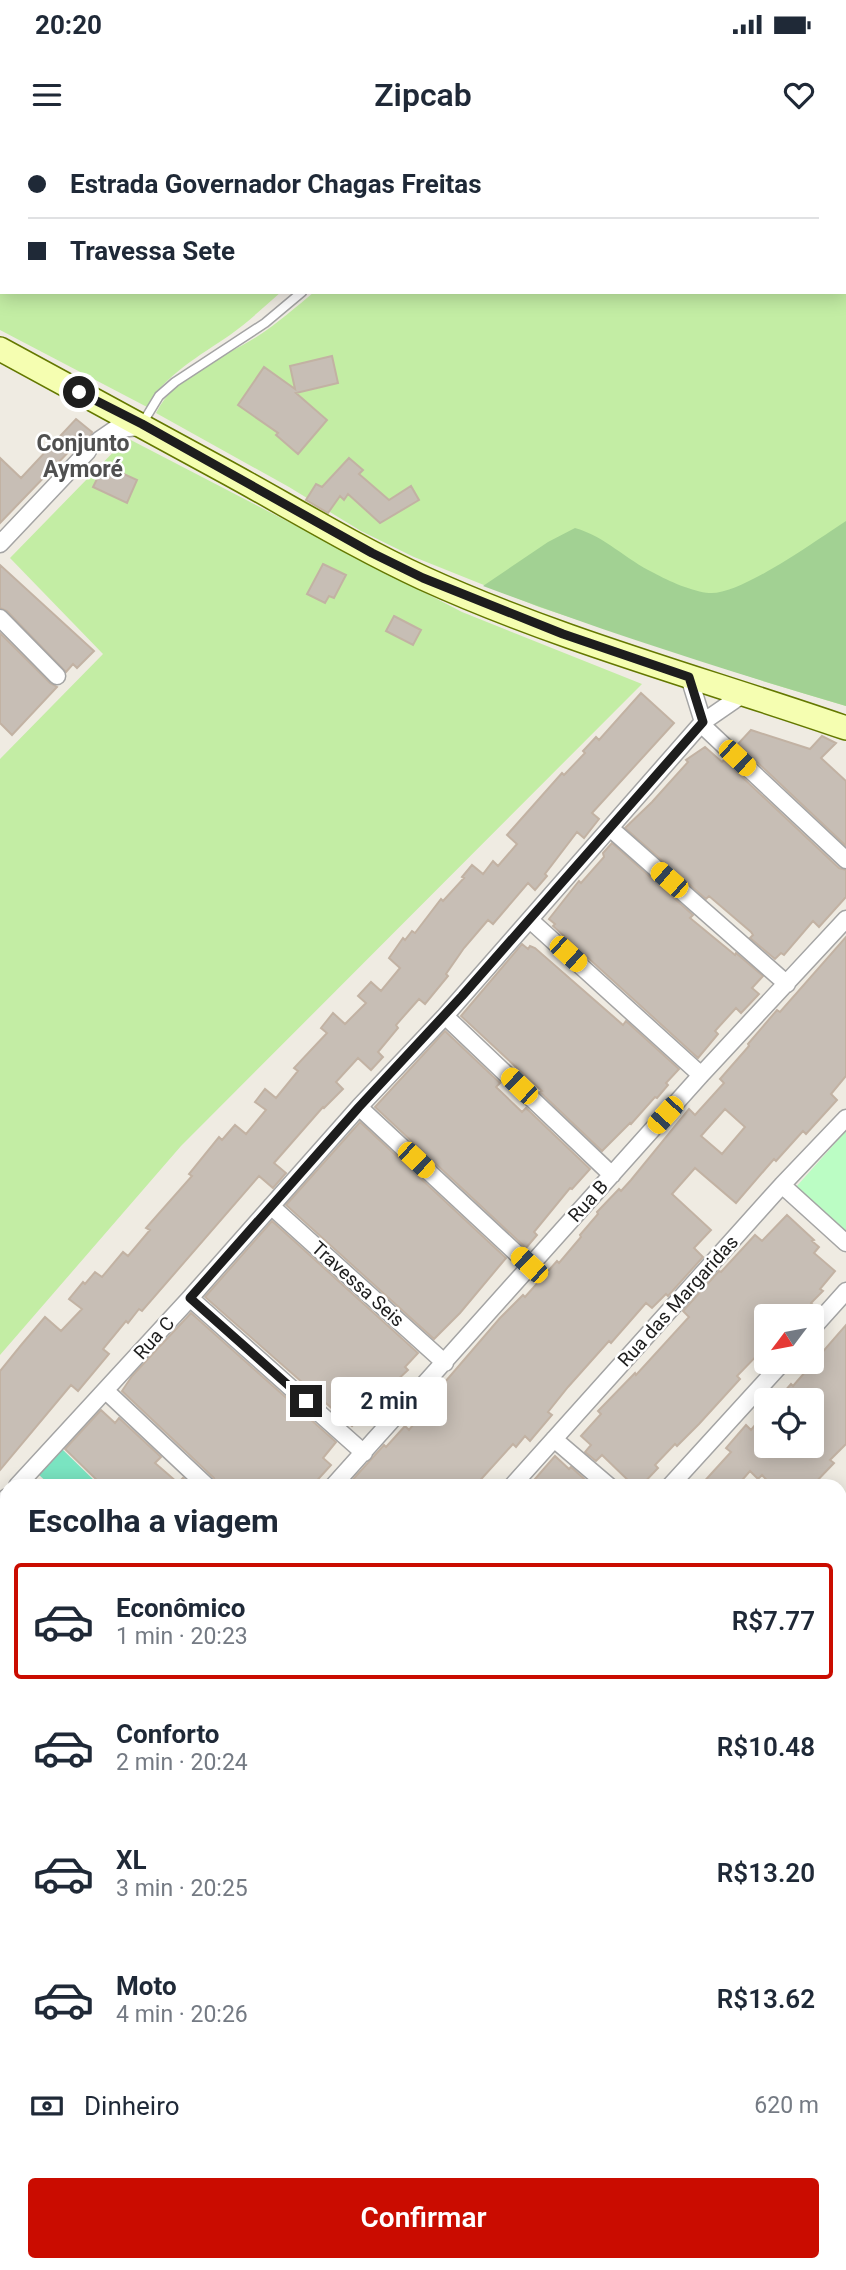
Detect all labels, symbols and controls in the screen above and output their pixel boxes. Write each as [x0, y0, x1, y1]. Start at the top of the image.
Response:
text: 20:20 [35, 10, 102, 40]
icon: menu [28, 76, 66, 114]
text: Zipcab [374, 76, 472, 114]
icon: heart [780, 76, 818, 114]
text: Estrada Governador Chagas Freitas [70, 169, 482, 199]
text: Travessa Sete [70, 236, 235, 266]
route start [63, 376, 95, 408]
district label: Conjunto Aymoré [36, 430, 130, 483]
car [715, 736, 760, 780]
car [647, 858, 692, 902]
car [546, 932, 591, 976]
car [497, 1064, 542, 1108]
car [644, 1092, 687, 1138]
car [394, 1138, 439, 1182]
street label: Rua B [563, 1175, 613, 1227]
street label: Rua das Margaridas [613, 1231, 743, 1371]
street label: Travessa Seis [307, 1236, 409, 1332]
car [507, 1243, 552, 1287]
north arrow [754, 1304, 824, 1374]
map controls [754, 1304, 824, 1458]
street label: Rua C [129, 1312, 179, 1364]
callout: 2 min [330, 1376, 446, 1426]
route end [290, 1385, 322, 1417]
text: 2 min [360, 1388, 418, 1415]
button: locate [754, 1388, 824, 1458]
text: Escolha a viagem [28, 1502, 279, 1540]
icon: car [32, 1590, 95, 1653]
text: Econômico [116, 1593, 245, 1623]
text: R$7.77 [732, 1606, 815, 1636]
text: 1 min · 20:23 [116, 1623, 248, 1650]
icon: car [32, 1716, 95, 1779]
text: Conforto [116, 1719, 220, 1749]
text: R$10.48 [717, 1732, 815, 1762]
text: 2 min · 20:24 [116, 1749, 248, 1776]
icon: car [32, 1842, 95, 1905]
text: XL [116, 1845, 147, 1875]
text: R$13.20 [717, 1858, 815, 1888]
text: 3 min · 20:25 [116, 1875, 248, 1902]
icon: car [32, 1968, 95, 2031]
text: Moto [116, 1971, 177, 2001]
text: R$13.62 [717, 1984, 815, 2014]
text: 4 min · 20:26 [116, 2001, 248, 2028]
icon: cash [28, 2087, 66, 2125]
text: Dinheiro [84, 2091, 180, 2121]
text: 620 m [754, 2092, 819, 2119]
button: Confirmar [28, 2178, 819, 2258]

